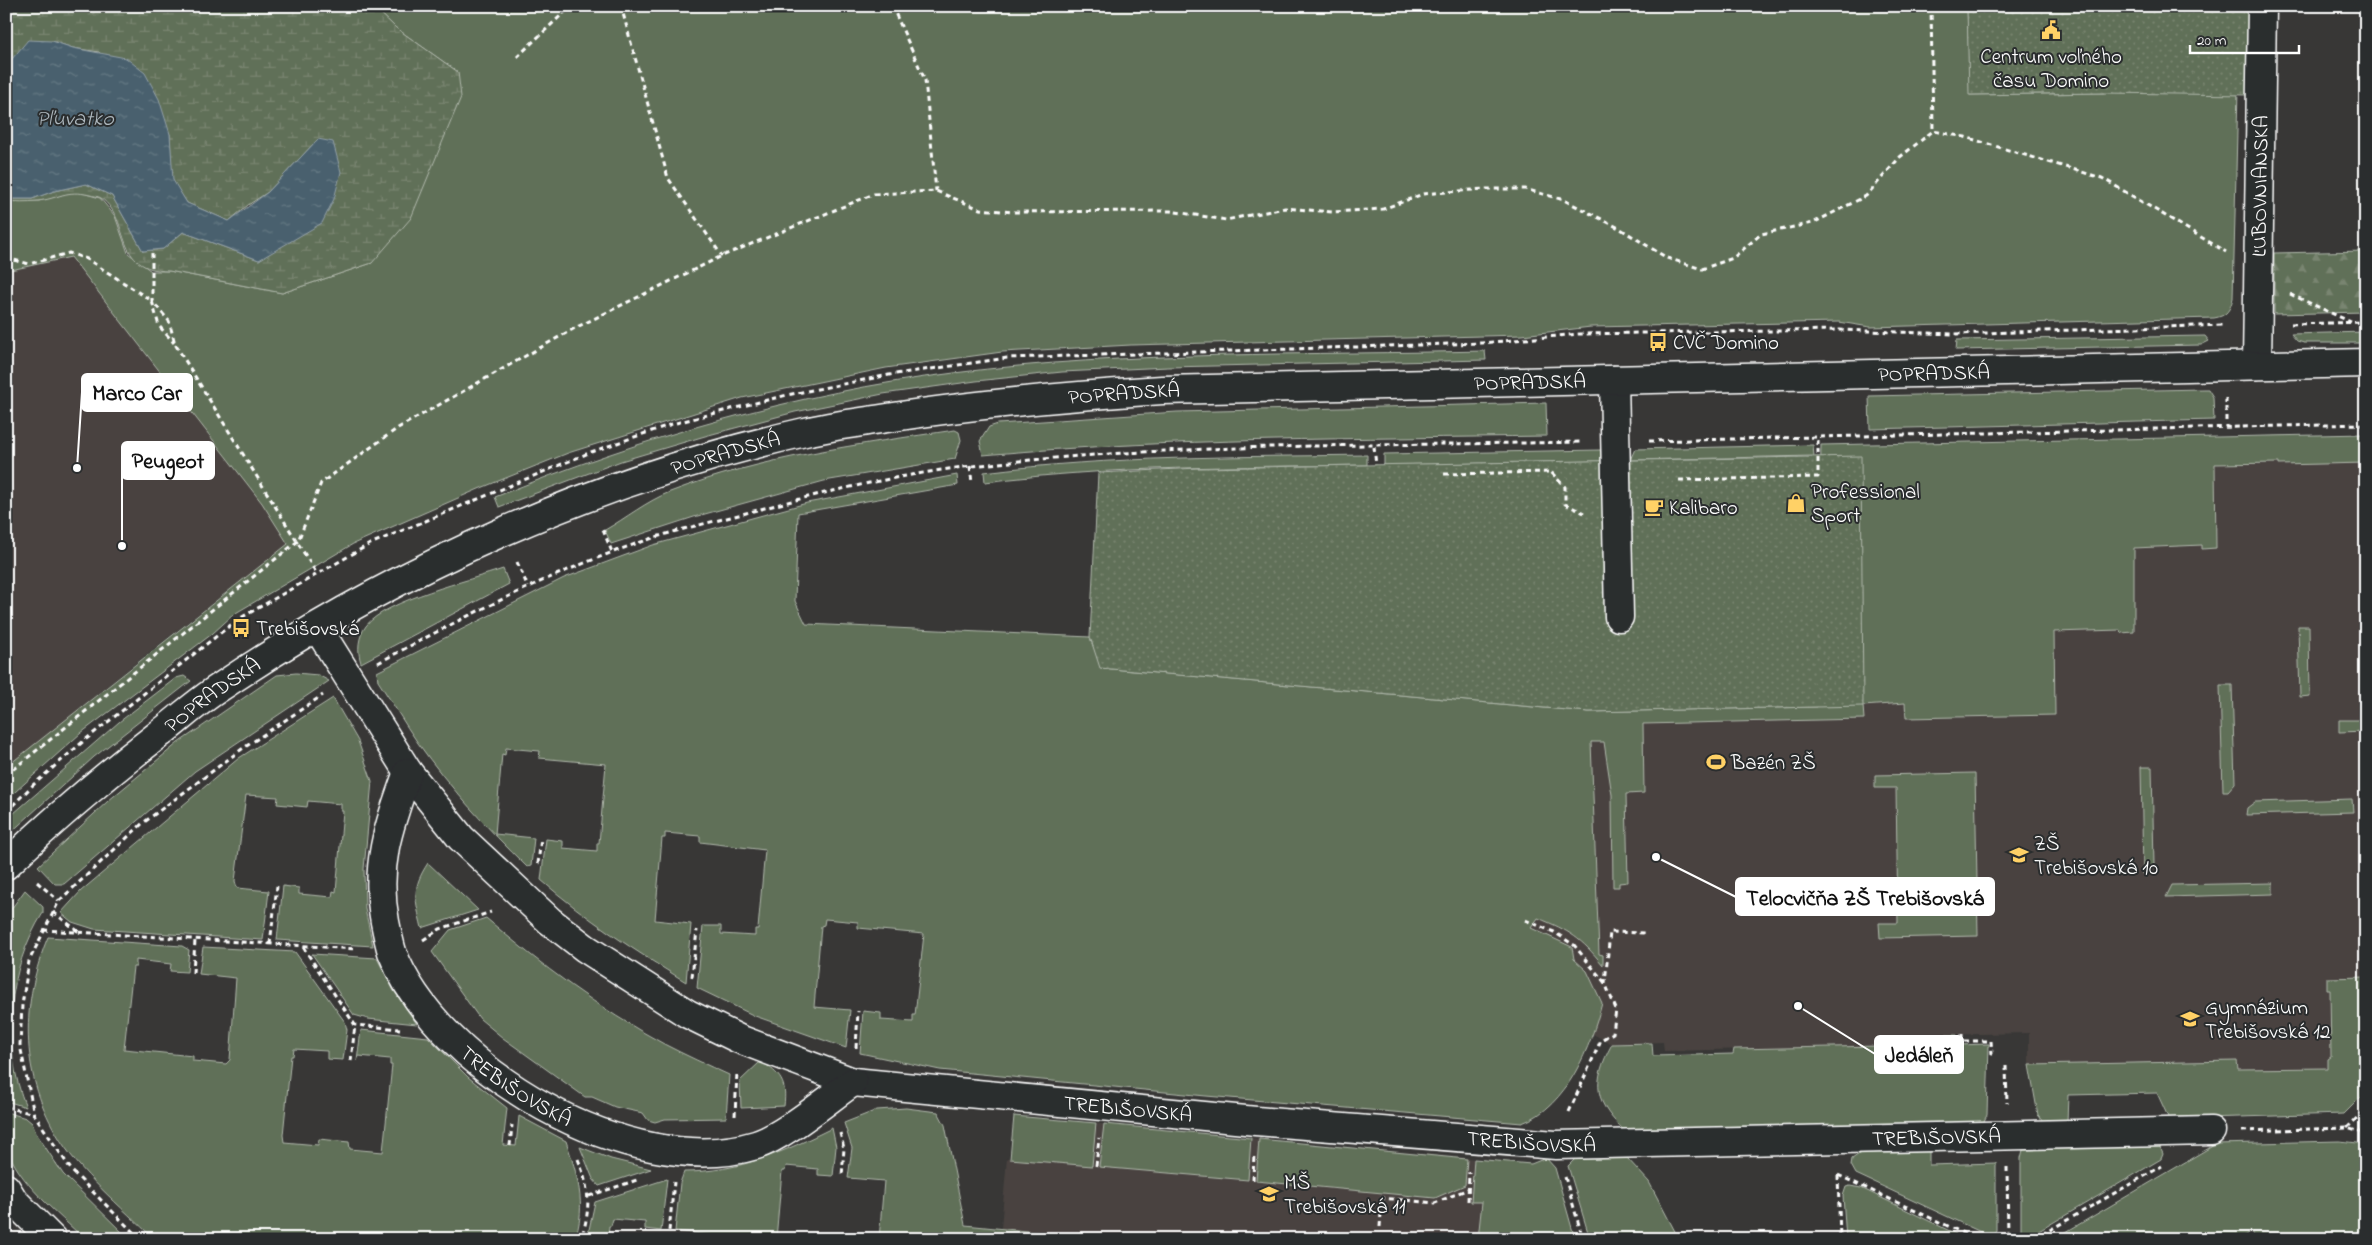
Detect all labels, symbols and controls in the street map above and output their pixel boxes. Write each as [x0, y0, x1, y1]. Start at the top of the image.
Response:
public building icon: Centrum voľného času Domino [2040, 19, 2062, 41]
scale bar [2190, 22, 2298, 54]
text: 20 m [2197, 30, 2227, 52]
place label: Centrum voľného času Domino [1980, 43, 2122, 97]
water label: Pľuvatko [36, 104, 115, 136]
street label: ĽUBOVNIANSKA [2246, 115, 2277, 257]
place label: CVČ Domino [1673, 329, 1779, 359]
bus stop icon: CVČ Domino [1647, 331, 1669, 353]
street label: POPRADSKÁ [1877, 357, 1990, 391]
street label: POPRADSKÁ [1474, 366, 1586, 400]
callout: Marco Car [82, 374, 192, 411]
street label: POPRADSKÁ [1067, 376, 1181, 414]
text: Marco Car [92, 379, 183, 411]
street label: POPRADSKÁ [668, 424, 784, 484]
callout: Peugeot [122, 442, 214, 479]
text: Peugeot [132, 447, 205, 480]
place label: Professional Sport [1811, 478, 1920, 532]
shop icon: Professional Sport [1785, 492, 1807, 514]
place label: Kalibaro [1669, 494, 1738, 524]
cafe icon: Kalibaro [1643, 496, 1665, 518]
place label: Trebišovská [256, 615, 359, 645]
bus stop icon: Trebišovská [230, 617, 252, 639]
street label: POPRADSKÁ [159, 650, 267, 741]
place label: Bazén ZŠ [1730, 749, 1816, 779]
sports icon: Bazén ZŠ [1705, 751, 1727, 773]
place label: ZŠ Trebišovská 10 [2034, 830, 2158, 884]
school or university icon: ZŠ Trebišovská 10 [2008, 844, 2030, 866]
callout: Telocvičňa ZŠ Trebišovská [1736, 878, 1994, 915]
text: Telocvičňa ZŠ Trebišovská [1746, 884, 1985, 916]
place label: Gymnázium Trebišovská 12 [2205, 994, 2330, 1048]
school or university icon: Gymnázium Trebišovská 12 [2179, 1008, 2201, 1030]
callout: Jedáleň [1875, 1036, 1963, 1073]
street label: TREBIŠOVSKÁ [452, 1039, 577, 1136]
text: Jedáleň [1885, 1041, 1953, 1073]
street label: TREBIŠOVSKÁ [1062, 1089, 1194, 1132]
street label: TREBIŠOVSKÁ [1871, 1121, 2001, 1155]
street label: TREBIŠOVSKÁ [1466, 1125, 1596, 1162]
place label: MŠ Trebišovská 11 [1284, 1169, 1406, 1223]
school or university icon: MŠ Trebišovská 11 [1258, 1183, 1280, 1205]

